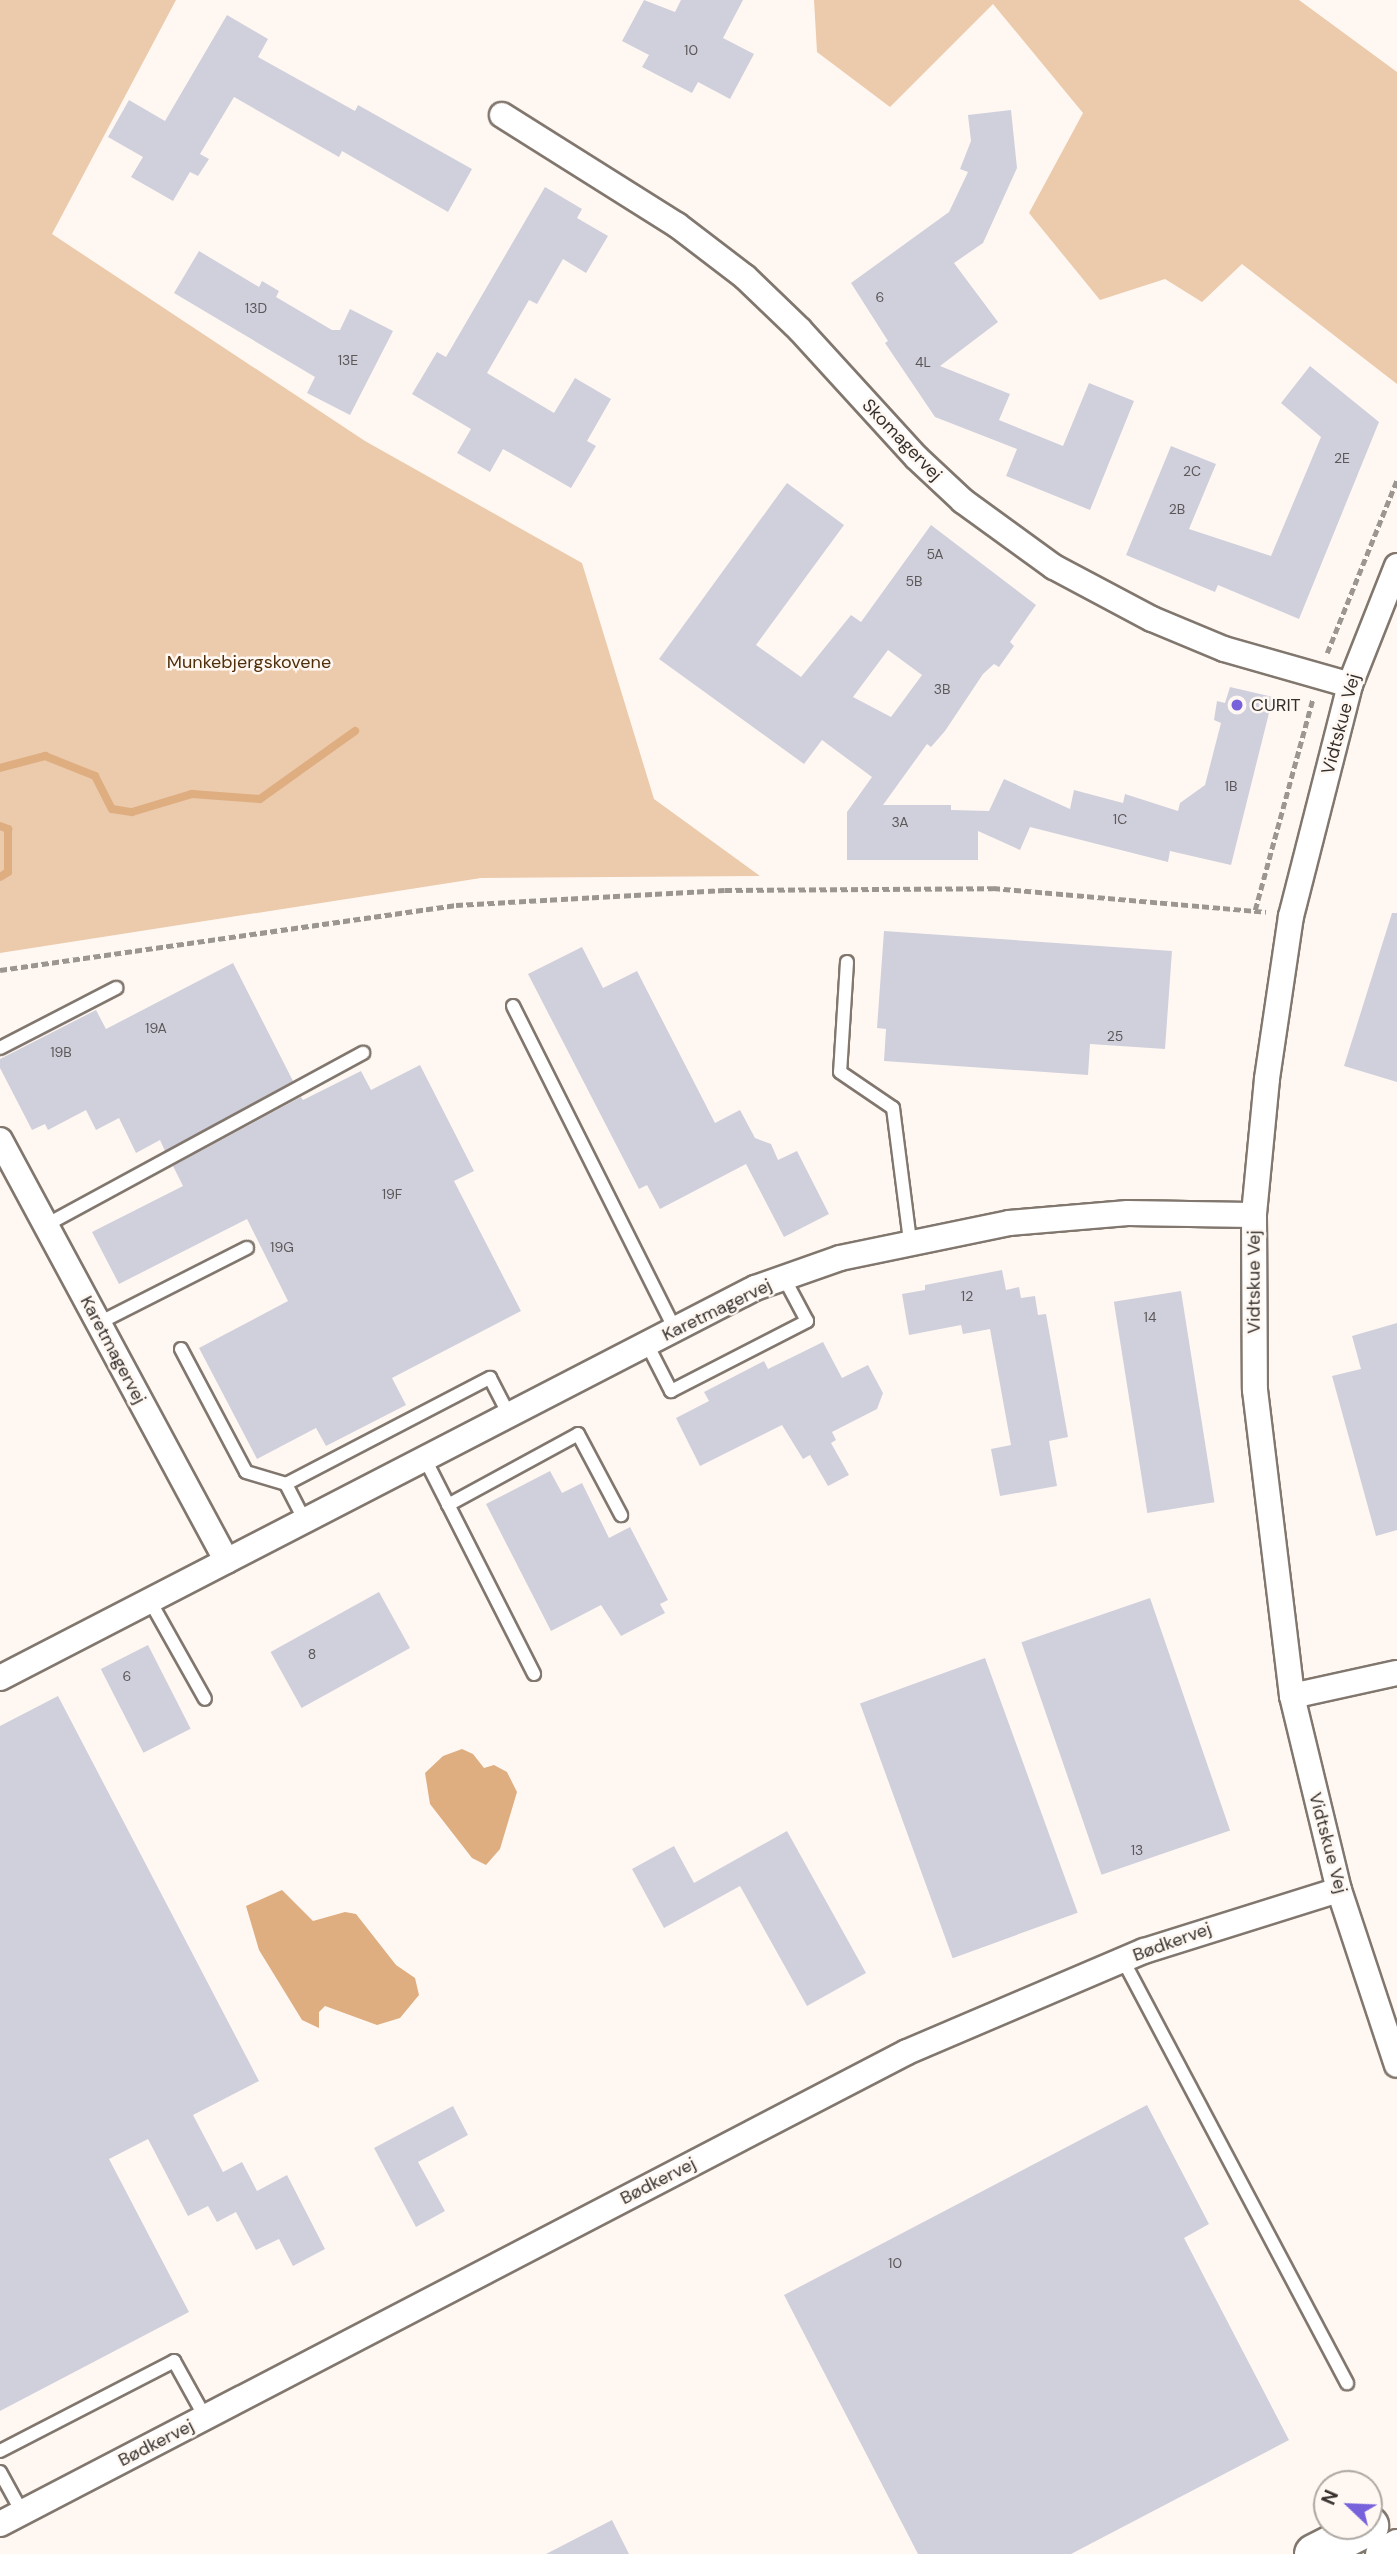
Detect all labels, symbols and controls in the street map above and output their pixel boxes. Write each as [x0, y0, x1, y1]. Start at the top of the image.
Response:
house number: 10 [684, 42, 698, 58]
house number: 6 [876, 289, 884, 305]
house number: 13D [245, 300, 267, 316]
house number: 13E [338, 352, 358, 368]
house number: 4L [915, 354, 931, 370]
street label: Skomagervej [858, 395, 946, 485]
house number: 2E [1334, 450, 1350, 466]
house number: 2C [1183, 463, 1201, 479]
house number: 2B [1169, 501, 1185, 517]
house number: 5A [926, 546, 944, 562]
house number: 5B [906, 573, 922, 589]
park label: Munkebjergskovene [167, 651, 331, 673]
street label: Vidtskue Vej [1317, 671, 1365, 777]
house number: 3B [934, 681, 950, 697]
place label: CURIT [1251, 694, 1301, 716]
marker: CURIT [1229, 697, 1245, 713]
house number: 1B [1225, 778, 1237, 794]
house number: 1C [1113, 811, 1127, 827]
house number: 3A [891, 814, 909, 830]
house number: 19A [145, 1020, 167, 1036]
house number: 25 [1107, 1028, 1123, 1044]
house number: 19B [50, 1044, 72, 1060]
house number: 19F [382, 1186, 402, 1202]
street label: Vidtskue Vej [1243, 1230, 1265, 1334]
house number: 19G [270, 1239, 294, 1255]
street label: Karetmagervej [659, 1274, 775, 1346]
house number: 12 [961, 1288, 973, 1304]
street label: Karetmagervej [75, 1292, 151, 1408]
house number: 14 [1144, 1309, 1156, 1325]
house number: 8 [308, 1646, 316, 1662]
house number: 6 [123, 1668, 131, 1684]
street label: Vidtskue Vej [1304, 1790, 1352, 1896]
house number: 13 [1131, 1842, 1143, 1858]
street label: Bødkervej [1130, 1918, 1214, 1966]
street label: Bødkervej [617, 2153, 699, 2209]
house number: 10 [888, 2255, 902, 2271]
street label: Bødkervej [115, 2415, 197, 2471]
north arrow [1313, 2470, 1383, 2540]
text: N [1316, 2486, 1344, 2509]

